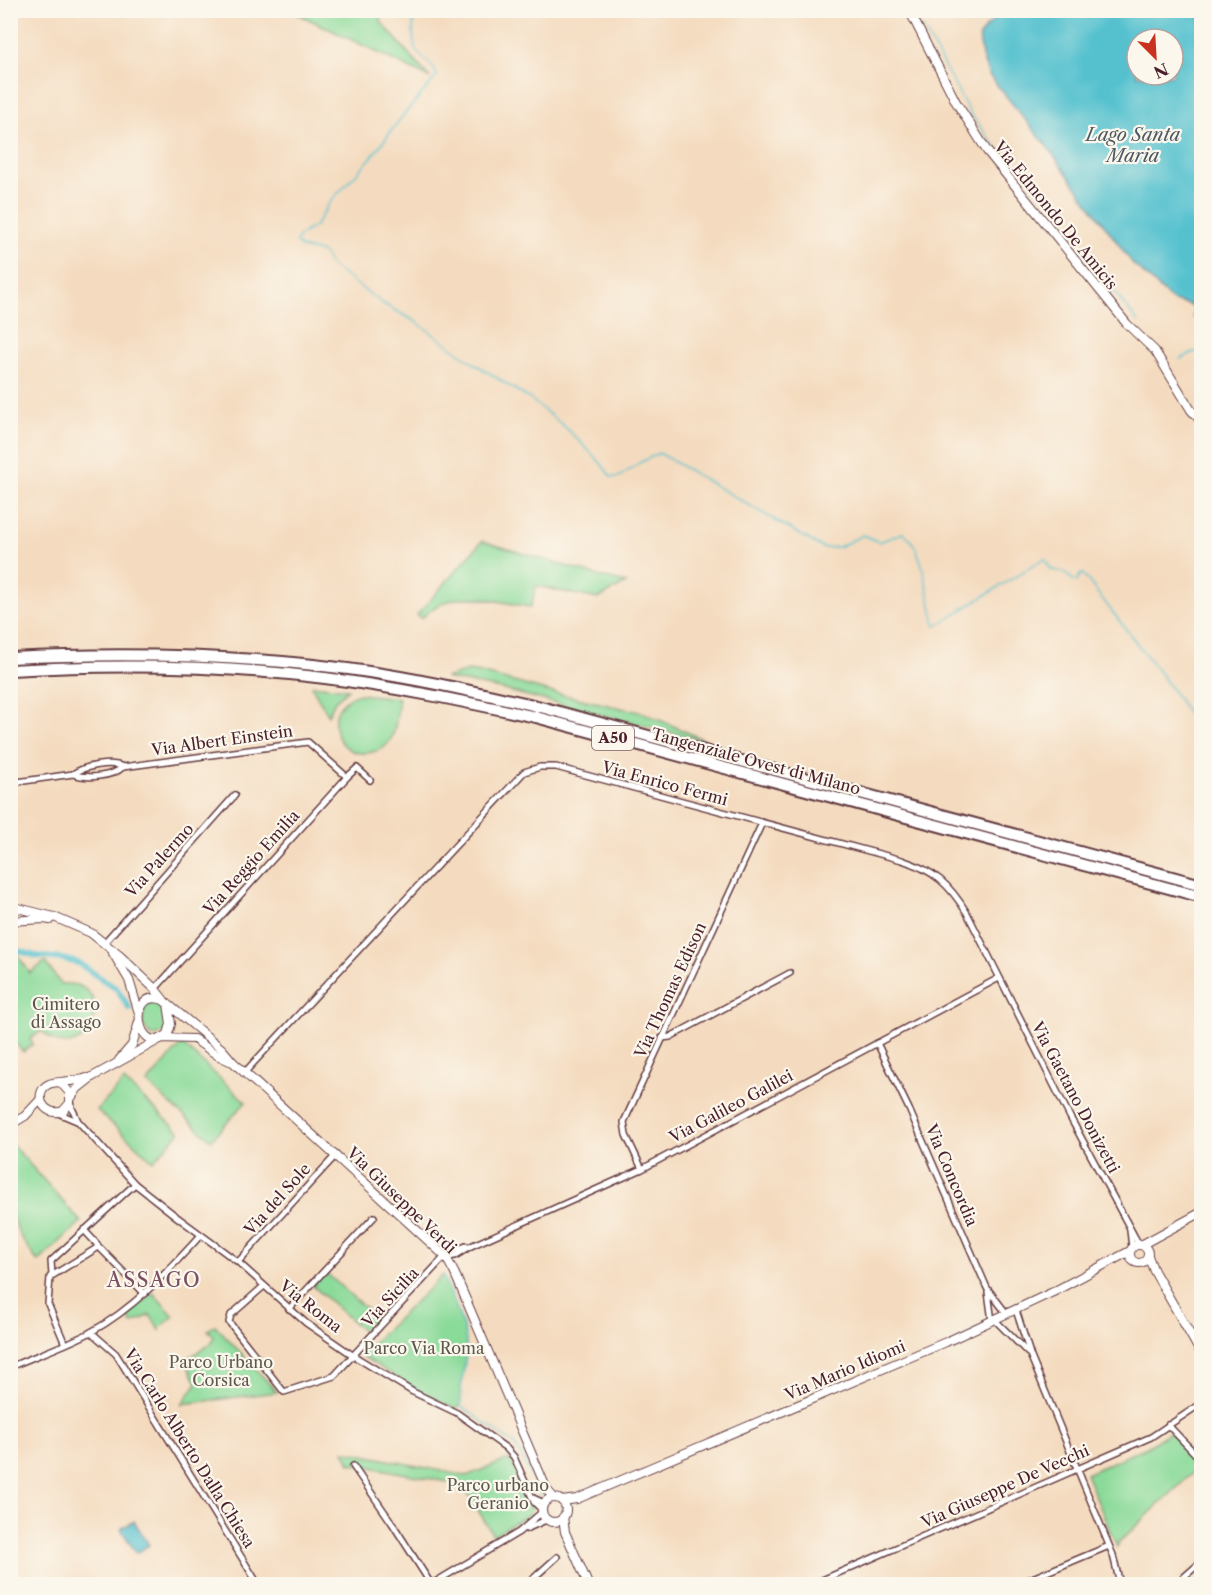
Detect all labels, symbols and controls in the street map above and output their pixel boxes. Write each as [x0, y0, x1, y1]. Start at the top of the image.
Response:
north arrow [1125, 27, 1185, 87]
text: N [1151, 59, 1172, 83]
water label: Lago Santa Maria [1084, 124, 1180, 167]
street label: Via Edmondo De Amicis [989, 136, 1122, 293]
street label: Via Albert Einstein [149, 720, 294, 760]
street label: Tangenziale Ovest di Milano [649, 723, 863, 799]
road number: A50 [592, 726, 634, 750]
street label: Via Enrico Fermi [599, 756, 730, 809]
street label: Via Reggio Emilia [198, 805, 304, 919]
street label: Via Palermo [120, 819, 198, 902]
street label: Via Thomas Edison [629, 919, 710, 1062]
park label: Cimitero di Assago [31, 994, 102, 1032]
street label: Via Gaetano Donizetti [1027, 1017, 1124, 1176]
street label: Via Galileo Galilei [665, 1065, 796, 1148]
street label: Via Concordia [921, 1120, 983, 1230]
street label: Via Giuseppe Verdi [342, 1142, 461, 1258]
street label: Via del Sole [239, 1159, 314, 1240]
street label: Via Sicilia [357, 1262, 423, 1332]
district label: ASSAGO [106, 1268, 201, 1292]
street label: Via Roma [275, 1275, 347, 1337]
street label: Via Mario Idiomi [781, 1336, 908, 1405]
park label: Parco Via Roma [364, 1338, 485, 1358]
street label: Via Carlo Alberto Dalla Chiesa [120, 1344, 260, 1552]
park label: Parco Urbano Corsica [169, 1352, 273, 1390]
street label: Via Giuseppe De Vecchi [917, 1440, 1092, 1533]
park label: Parco urbano Geranio [447, 1475, 549, 1513]

